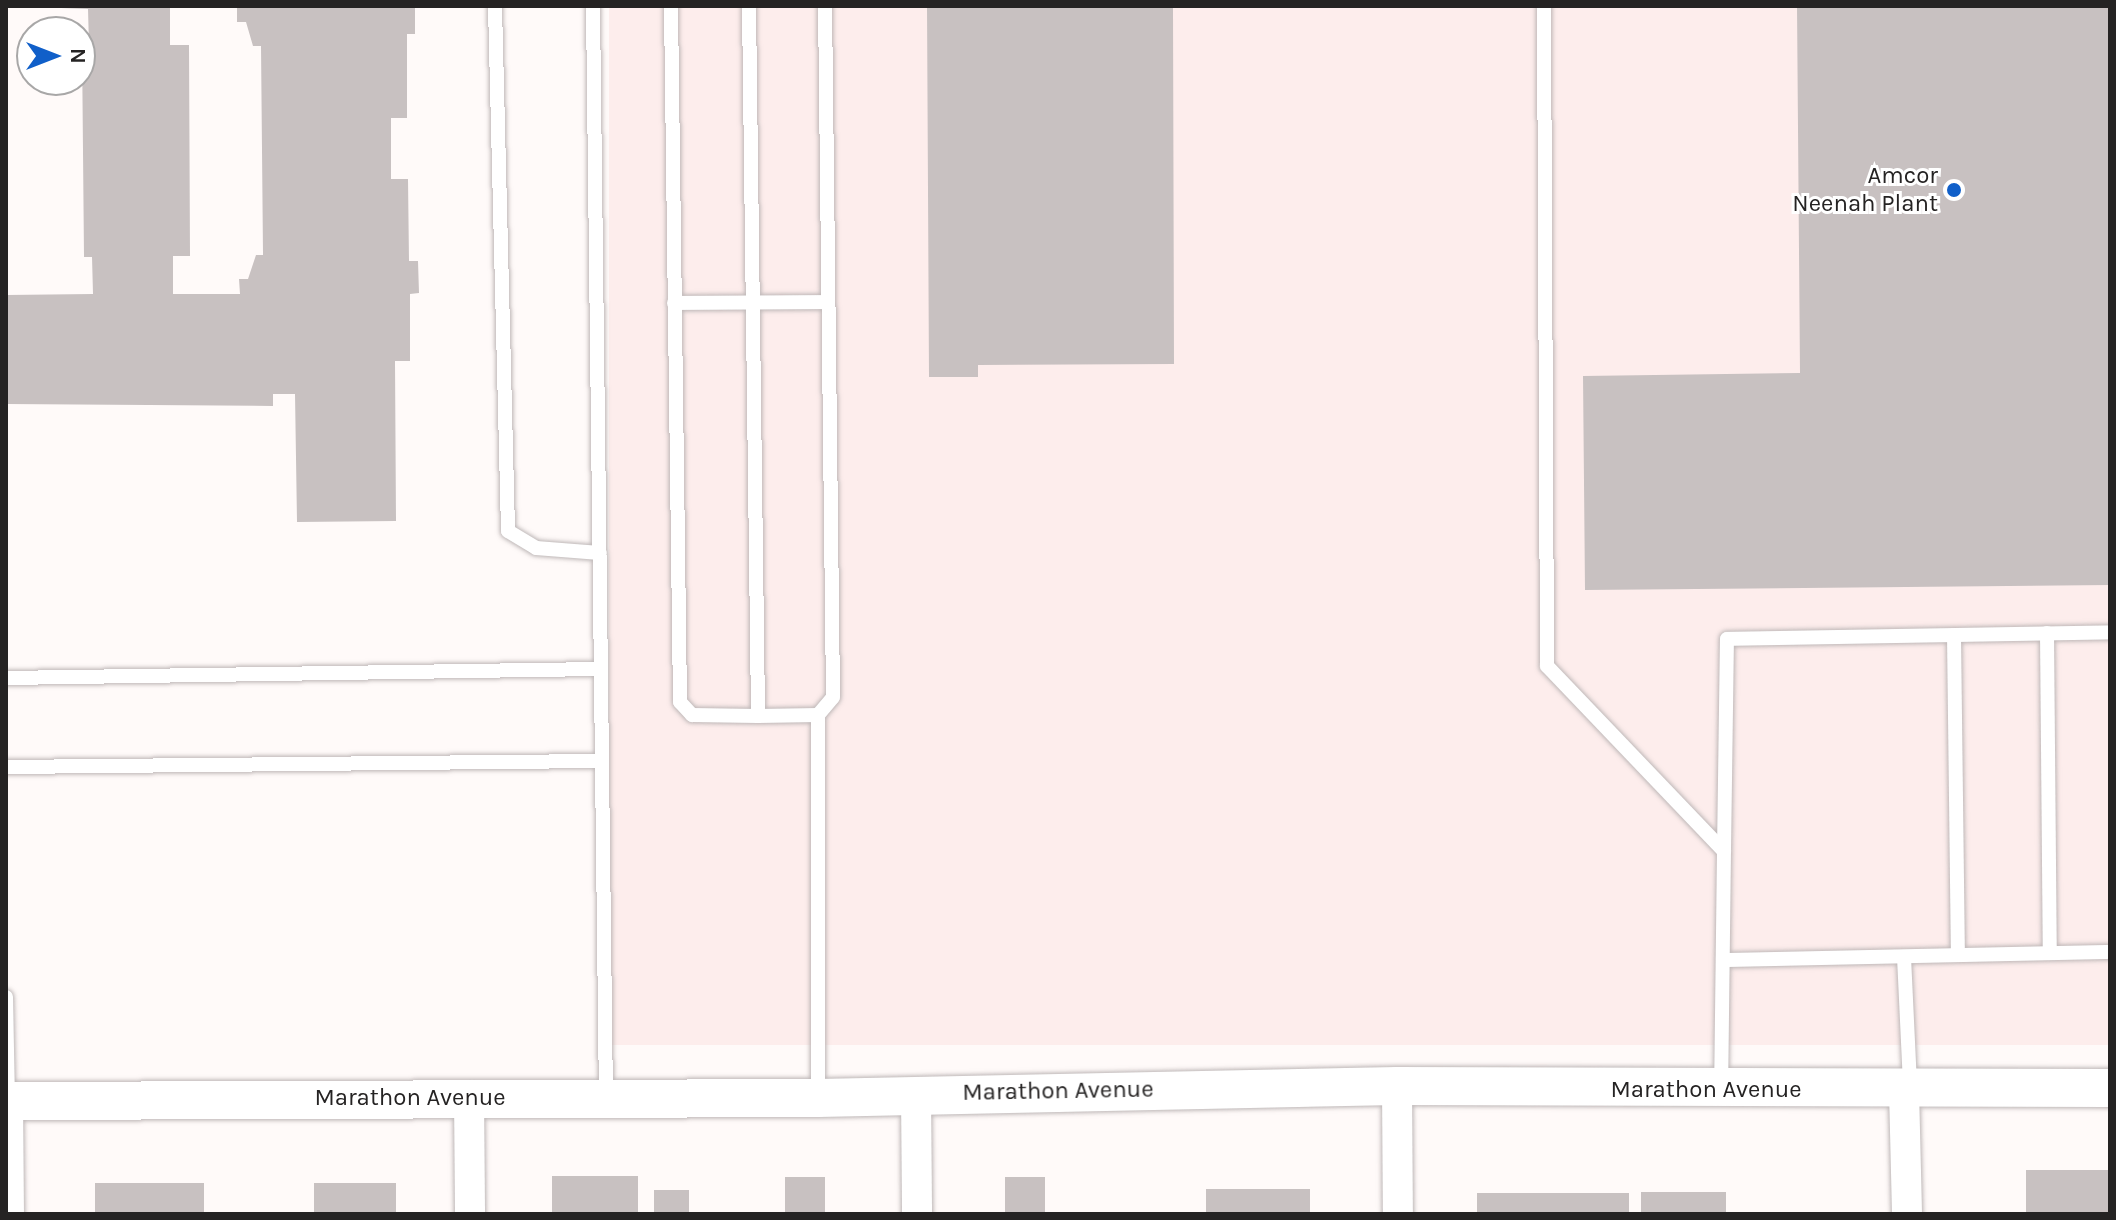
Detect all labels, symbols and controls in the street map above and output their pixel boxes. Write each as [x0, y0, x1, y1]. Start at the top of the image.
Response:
north arrow [16, 16, 96, 96]
text: N [65, 48, 91, 64]
place label: Amcor Neenah Plant [1792, 162, 1938, 218]
marker: Amcor Neenah Plant [1945, 181, 1963, 199]
street label: Marathon Avenue [962, 1075, 1154, 1107]
street label: Marathon Avenue [1610, 1076, 1802, 1104]
street label: Marathon Avenue [314, 1084, 506, 1112]

